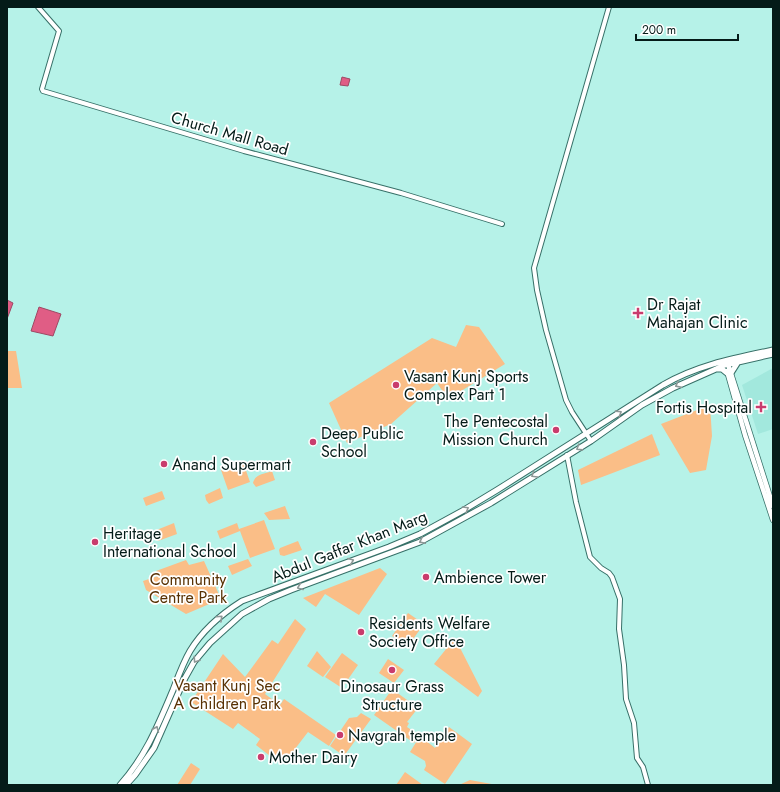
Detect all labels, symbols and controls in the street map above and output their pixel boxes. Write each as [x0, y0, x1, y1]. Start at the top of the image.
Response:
scale bar [636, 16, 738, 42]
text: 200 m [642, 21, 676, 39]
street label: Church Mall Road [168, 106, 291, 161]
place label: Dr Rajat Mahajan Clinic [647, 293, 748, 334]
marker: Dr Rajat Mahajan Clinic [632, 307, 644, 319]
place label: Vasant Kunj Sports Complex Part 1 [404, 365, 528, 406]
marker: Vasant Kunj Sports Complex Part 1 [391, 380, 401, 390]
one-way arrow [675, 380, 683, 388]
place label: Fortis Hospital [656, 396, 752, 419]
marker: Fortis Hospital [755, 401, 767, 413]
place label: The Pentecostal Mission Church [443, 410, 548, 451]
one-way arrow [615, 410, 622, 418]
place label: Deep Public School [321, 422, 404, 463]
marker: The Pentecostal Mission Church [551, 425, 561, 435]
marker: Deep Public School [308, 437, 318, 447]
one-way arrow [576, 443, 583, 451]
place label: Anand Supermart [172, 453, 291, 476]
marker: Anand Supermart [159, 459, 169, 469]
one-way arrow [531, 471, 538, 478]
street label: Abdul Gaffar Khan Marg [268, 505, 431, 588]
one-way arrow [462, 506, 469, 513]
place label: Heritage International School [103, 522, 236, 563]
one-way arrow [418, 536, 426, 544]
marker: Heritage International School [90, 537, 100, 547]
one-way arrow [348, 558, 355, 566]
place label: Ambience Tower [434, 566, 547, 589]
park label: Community Centre Park [149, 568, 228, 609]
marker: Ambience Tower [421, 572, 431, 582]
one-way arrow [297, 582, 304, 590]
place label: Residents Welfare Society Office [369, 612, 490, 653]
one-way arrow [215, 615, 223, 623]
marker: Residents Welfare Society Office [356, 627, 366, 637]
one-way arrow [194, 656, 201, 663]
marker: Dinosaur Grass Structure [387, 665, 397, 675]
park label: Vasant Kunj Sec A Children Park [174, 674, 281, 715]
place label: Dinosaur Grass Structure [340, 675, 444, 716]
place label: Navgrah temple [348, 724, 456, 747]
one-way arrow [152, 726, 160, 733]
marker: Navgrah temple [335, 730, 345, 740]
place label: Mother Dairy [269, 746, 358, 769]
marker: Mother Dairy [256, 752, 266, 762]

